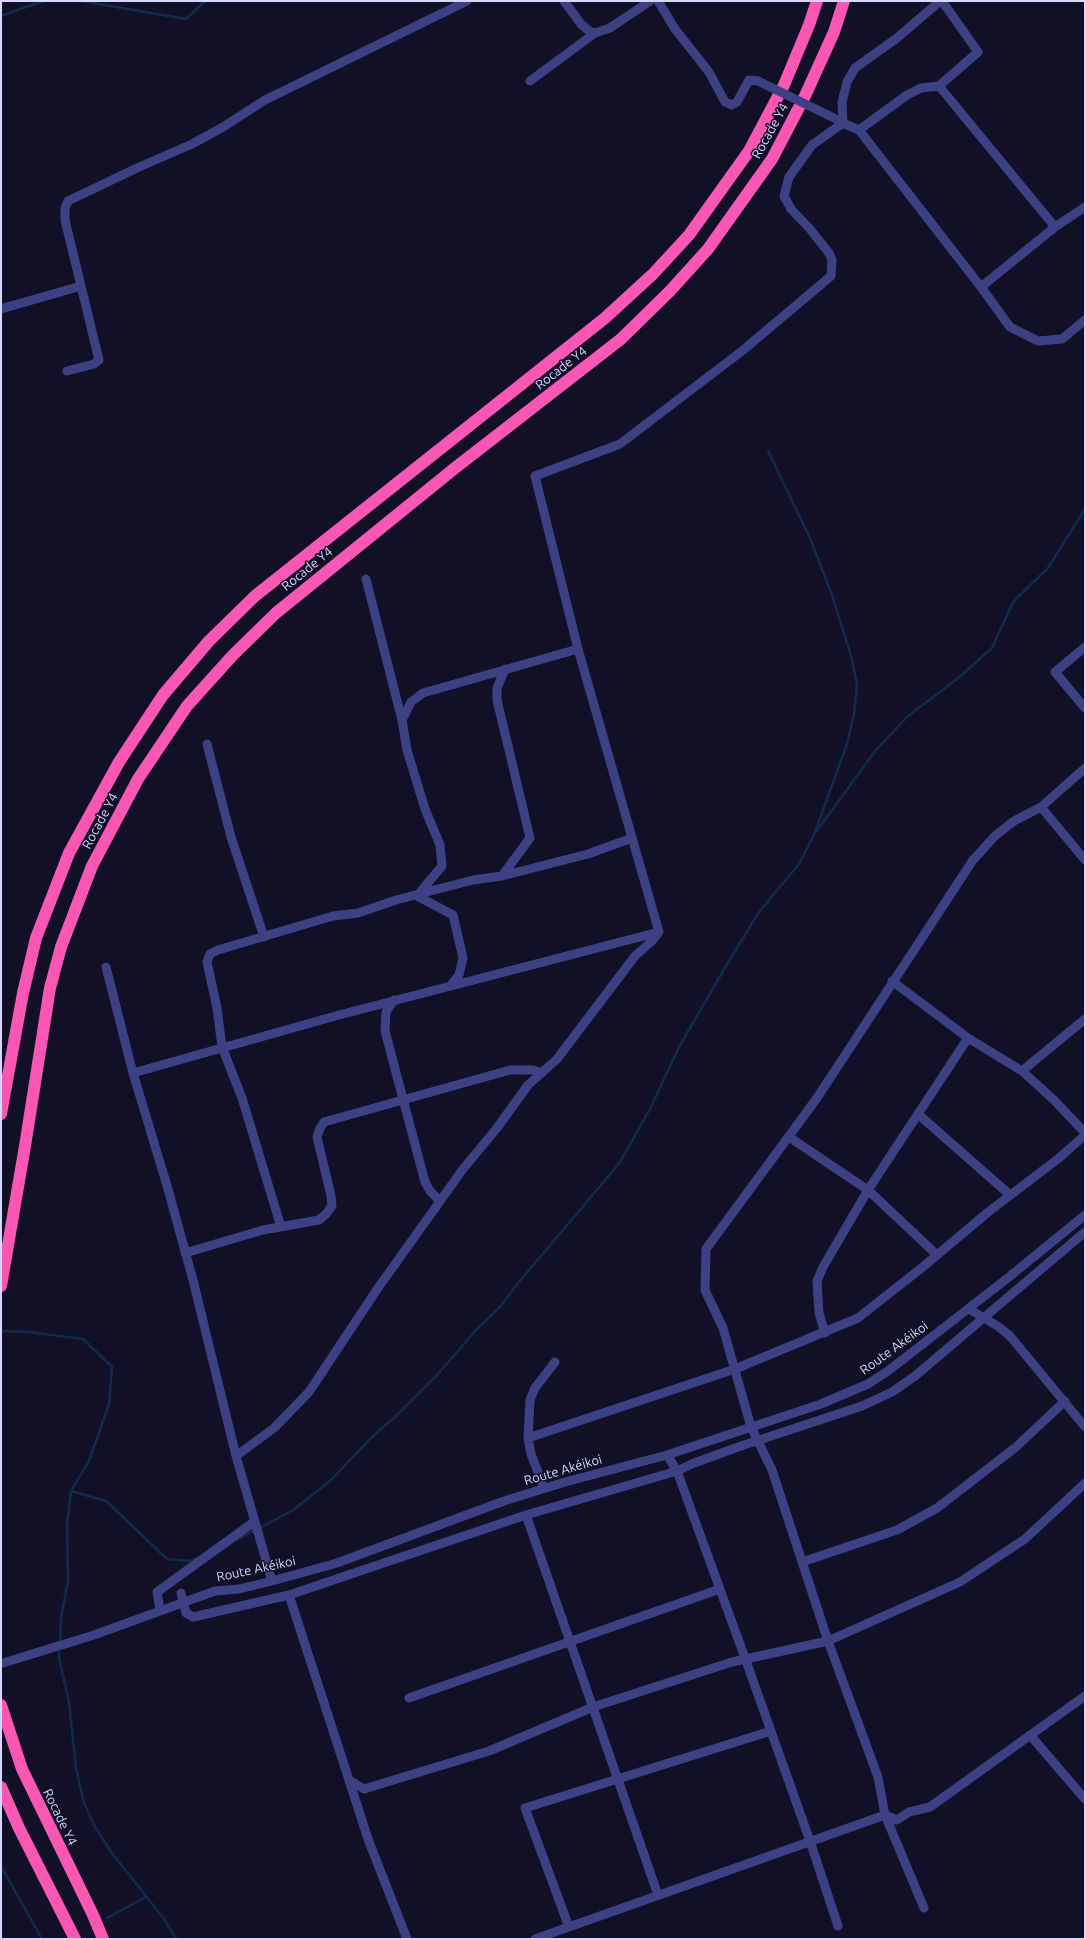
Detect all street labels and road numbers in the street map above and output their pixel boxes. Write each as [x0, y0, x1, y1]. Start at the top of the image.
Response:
street label: Rocade Y4 [748, 101, 792, 161]
street label: Rocade Y4 [532, 343, 590, 393]
street label: Rocade Y4 [278, 544, 336, 594]
street label: Rocade Y4 [79, 790, 121, 852]
street label: Route Akéikoi [857, 1318, 931, 1378]
street label: Route Akéikoi [522, 1451, 604, 1489]
street label: Route Akéikoi [215, 1553, 297, 1585]
street label: Rocade Y4 [40, 1786, 80, 1848]

